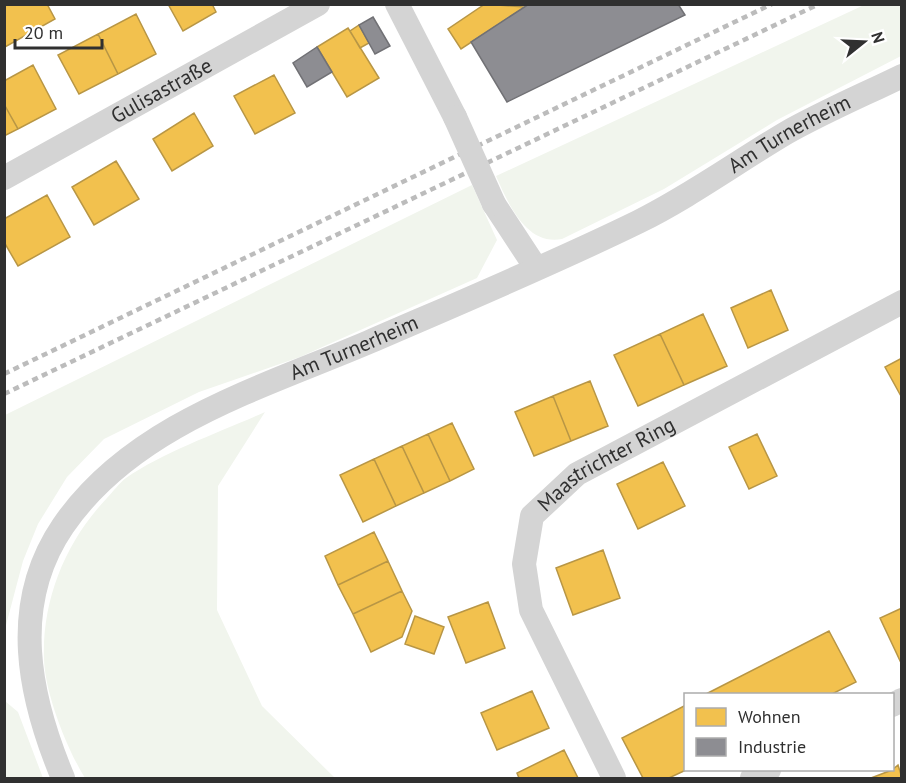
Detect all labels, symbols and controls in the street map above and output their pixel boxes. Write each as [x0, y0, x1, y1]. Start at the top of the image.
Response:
scale bar [15, 12, 102, 50]
north arrow [834, 12, 894, 72]
text: 20 m [24, 21, 63, 44]
text: N [867, 29, 889, 45]
street label: Gulisastraße [106, 51, 217, 129]
street label: Am Turnerheim [723, 88, 855, 179]
street label: Am Turnerheim [286, 309, 422, 386]
street label: Maastrichter Ring [531, 411, 679, 517]
legend [684, 693, 894, 771]
text: Wohnen [738, 705, 800, 728]
text: Industrie [738, 735, 806, 758]

